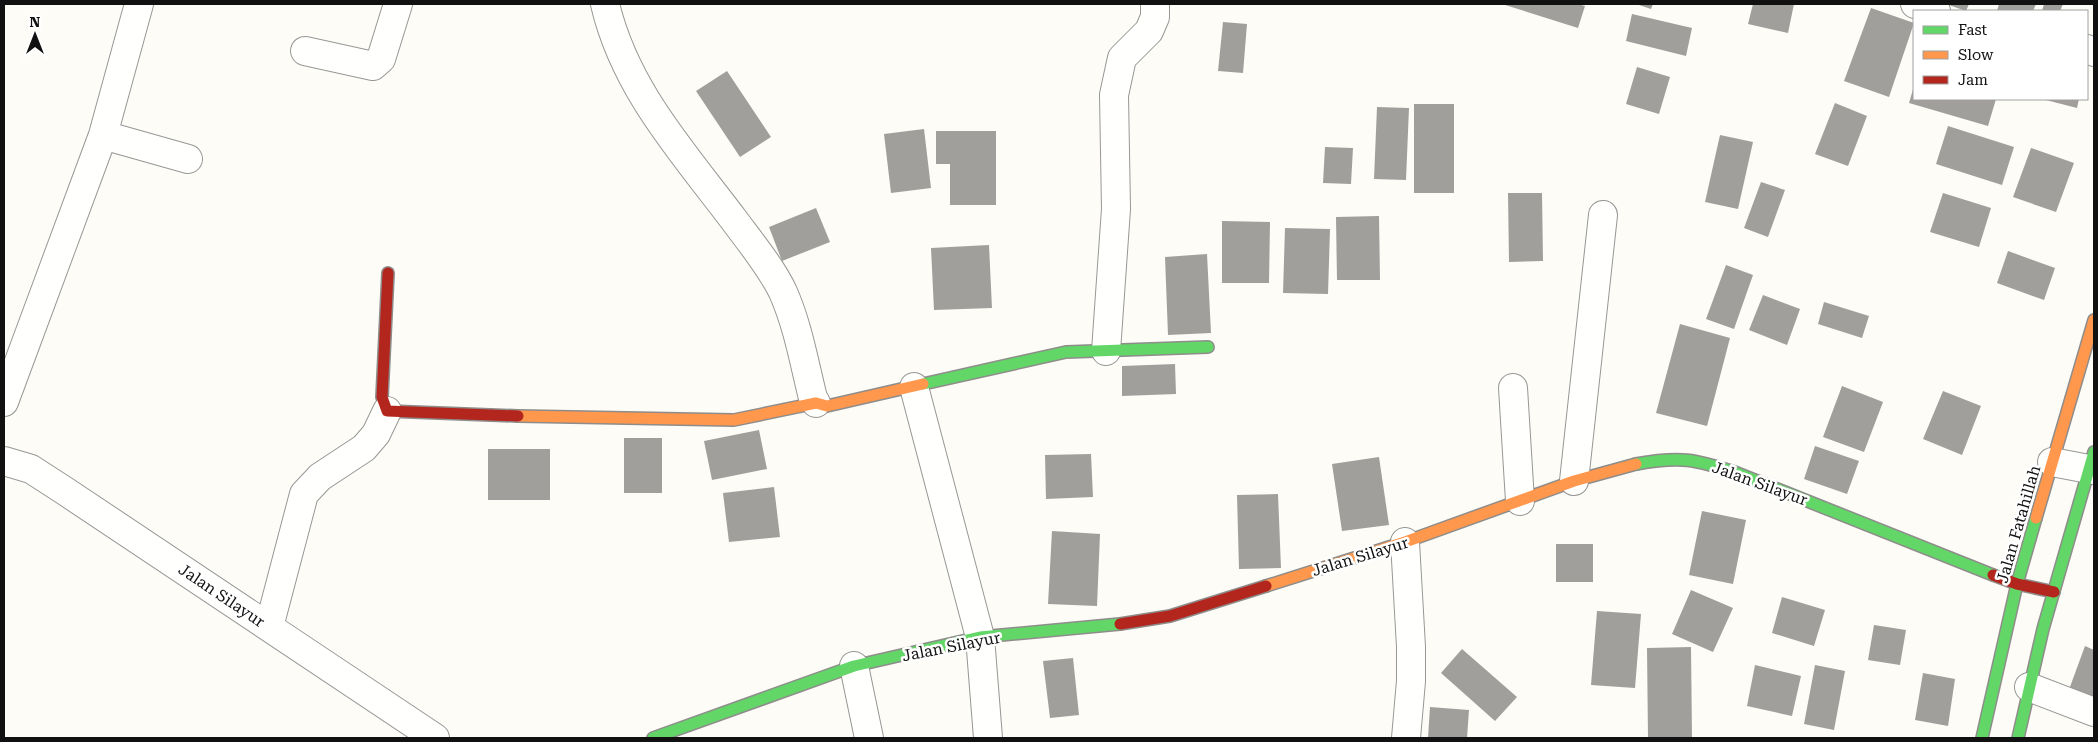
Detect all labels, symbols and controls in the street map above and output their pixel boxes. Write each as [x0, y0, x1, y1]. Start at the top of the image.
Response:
north arrow [10, 10, 60, 60]
legend [1913, 10, 2088, 100]
text: N [30, 14, 41, 30]
text: Fast [1958, 21, 1988, 39]
text: Slow [1958, 46, 1994, 64]
text: Jam [1958, 71, 1988, 89]
street label: Jalan Silayur [1710, 457, 1810, 510]
street label: Jalan Fatahillah [1993, 463, 2044, 585]
street label: Jalan Silayur [1310, 533, 1411, 580]
street label: Jalan Silayur [175, 560, 269, 631]
street label: Jalan Silayur [900, 628, 1002, 665]

